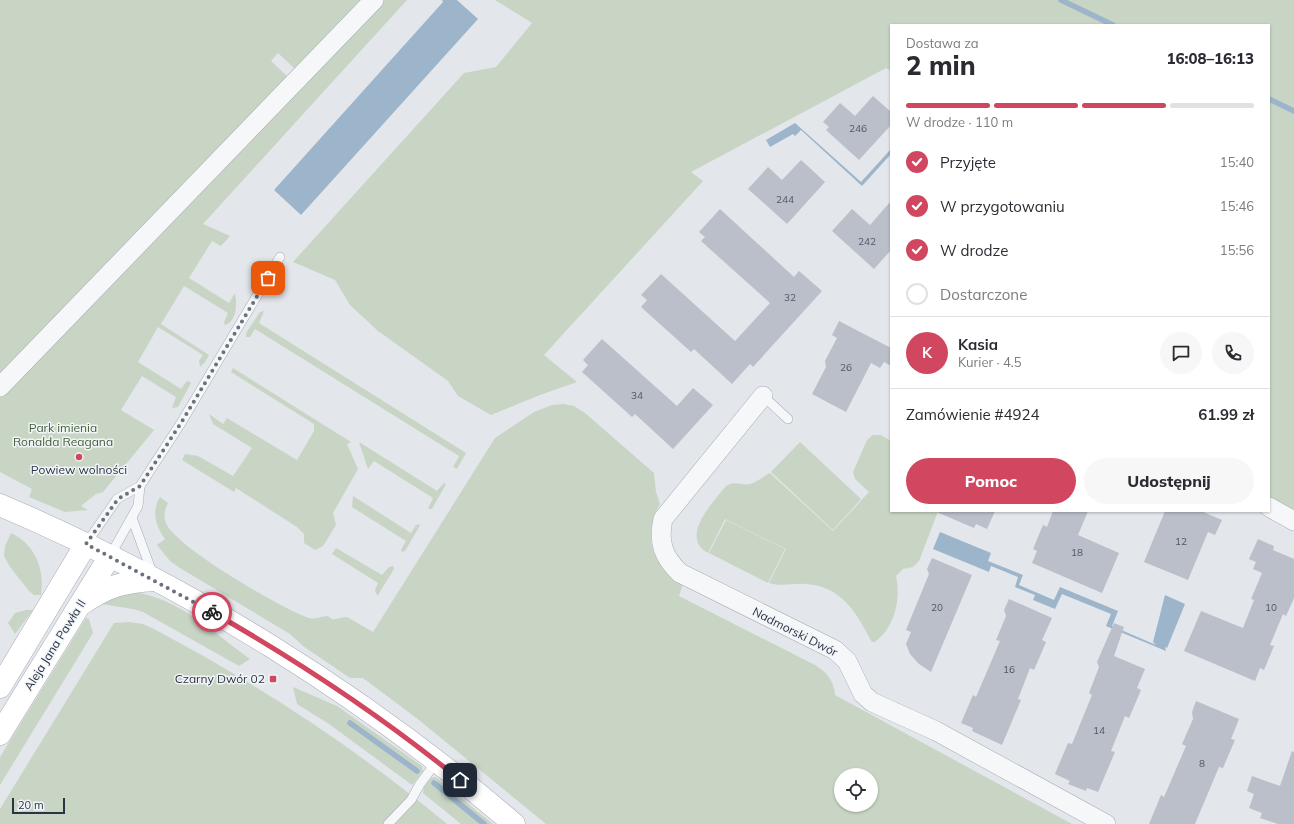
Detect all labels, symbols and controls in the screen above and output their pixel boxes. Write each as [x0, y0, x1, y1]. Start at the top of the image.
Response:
text: Dostawa za [906, 35, 979, 51]
text: 2 min [906, 49, 976, 82]
text: 16:08–16:13 [1167, 49, 1254, 68]
text: W drodze · 110 m [906, 114, 1013, 130]
house number: 246 [849, 122, 867, 135]
icon: check [906, 151, 928, 173]
text: Przyjęte [940, 153, 996, 172]
text: 15:40 [1220, 154, 1254, 170]
house number: 244 [776, 193, 794, 206]
icon: check [906, 195, 928, 217]
text: W przygotowaniu [940, 197, 1065, 216]
text: 15:46 [1220, 198, 1254, 214]
house number: 242 [858, 235, 876, 248]
icon: check [906, 239, 928, 261]
text: W drodze [940, 241, 1008, 260]
text: 15:56 [1220, 242, 1254, 258]
pin [251, 261, 285, 295]
icon: bag [257, 267, 279, 289]
text: Dostarczone [940, 285, 1027, 304]
house number: 32 [784, 291, 796, 304]
button: chat [1160, 332, 1202, 374]
button: phone [1212, 332, 1254, 374]
text: Kasia [958, 335, 998, 354]
text: K [922, 343, 932, 362]
text: Kurier · 4.5 [958, 354, 1022, 370]
house number: 26 [840, 361, 852, 374]
house number: 34 [631, 389, 643, 402]
text: Zamówienie #4924 [906, 405, 1040, 424]
text: 61.99 zł [1198, 405, 1254, 424]
park label: Park imienia Ronalda Reagana [13, 420, 113, 449]
marker: Powiew wolności [74, 452, 84, 462]
button: Pomoc [906, 458, 1076, 504]
button: Udostępnij [1084, 458, 1254, 504]
place label: Powiew wolności [31, 462, 127, 477]
house number: 12 [1175, 535, 1187, 548]
house number: 18 [1071, 546, 1083, 559]
courier [192, 592, 232, 632]
street label: Aleja Jana Pawła II [21, 596, 89, 693]
icon: bike [201, 601, 223, 623]
house number: 20 [931, 601, 943, 614]
house number: 10 [1265, 601, 1277, 614]
street label: Nadmorski Dwór [750, 604, 841, 660]
house number: 16 [1003, 663, 1015, 676]
place label: Czarny Dwór 02 [175, 671, 265, 686]
marker: Czarny Dwór 02 [268, 674, 278, 684]
house number: 14 [1093, 724, 1105, 737]
house number: 8 [1199, 757, 1205, 770]
pin [443, 763, 477, 797]
map controls [834, 768, 878, 812]
button: locate [834, 768, 878, 812]
icon: home [449, 769, 471, 791]
scale bar [12, 796, 65, 815]
text: 20 m [18, 798, 44, 812]

